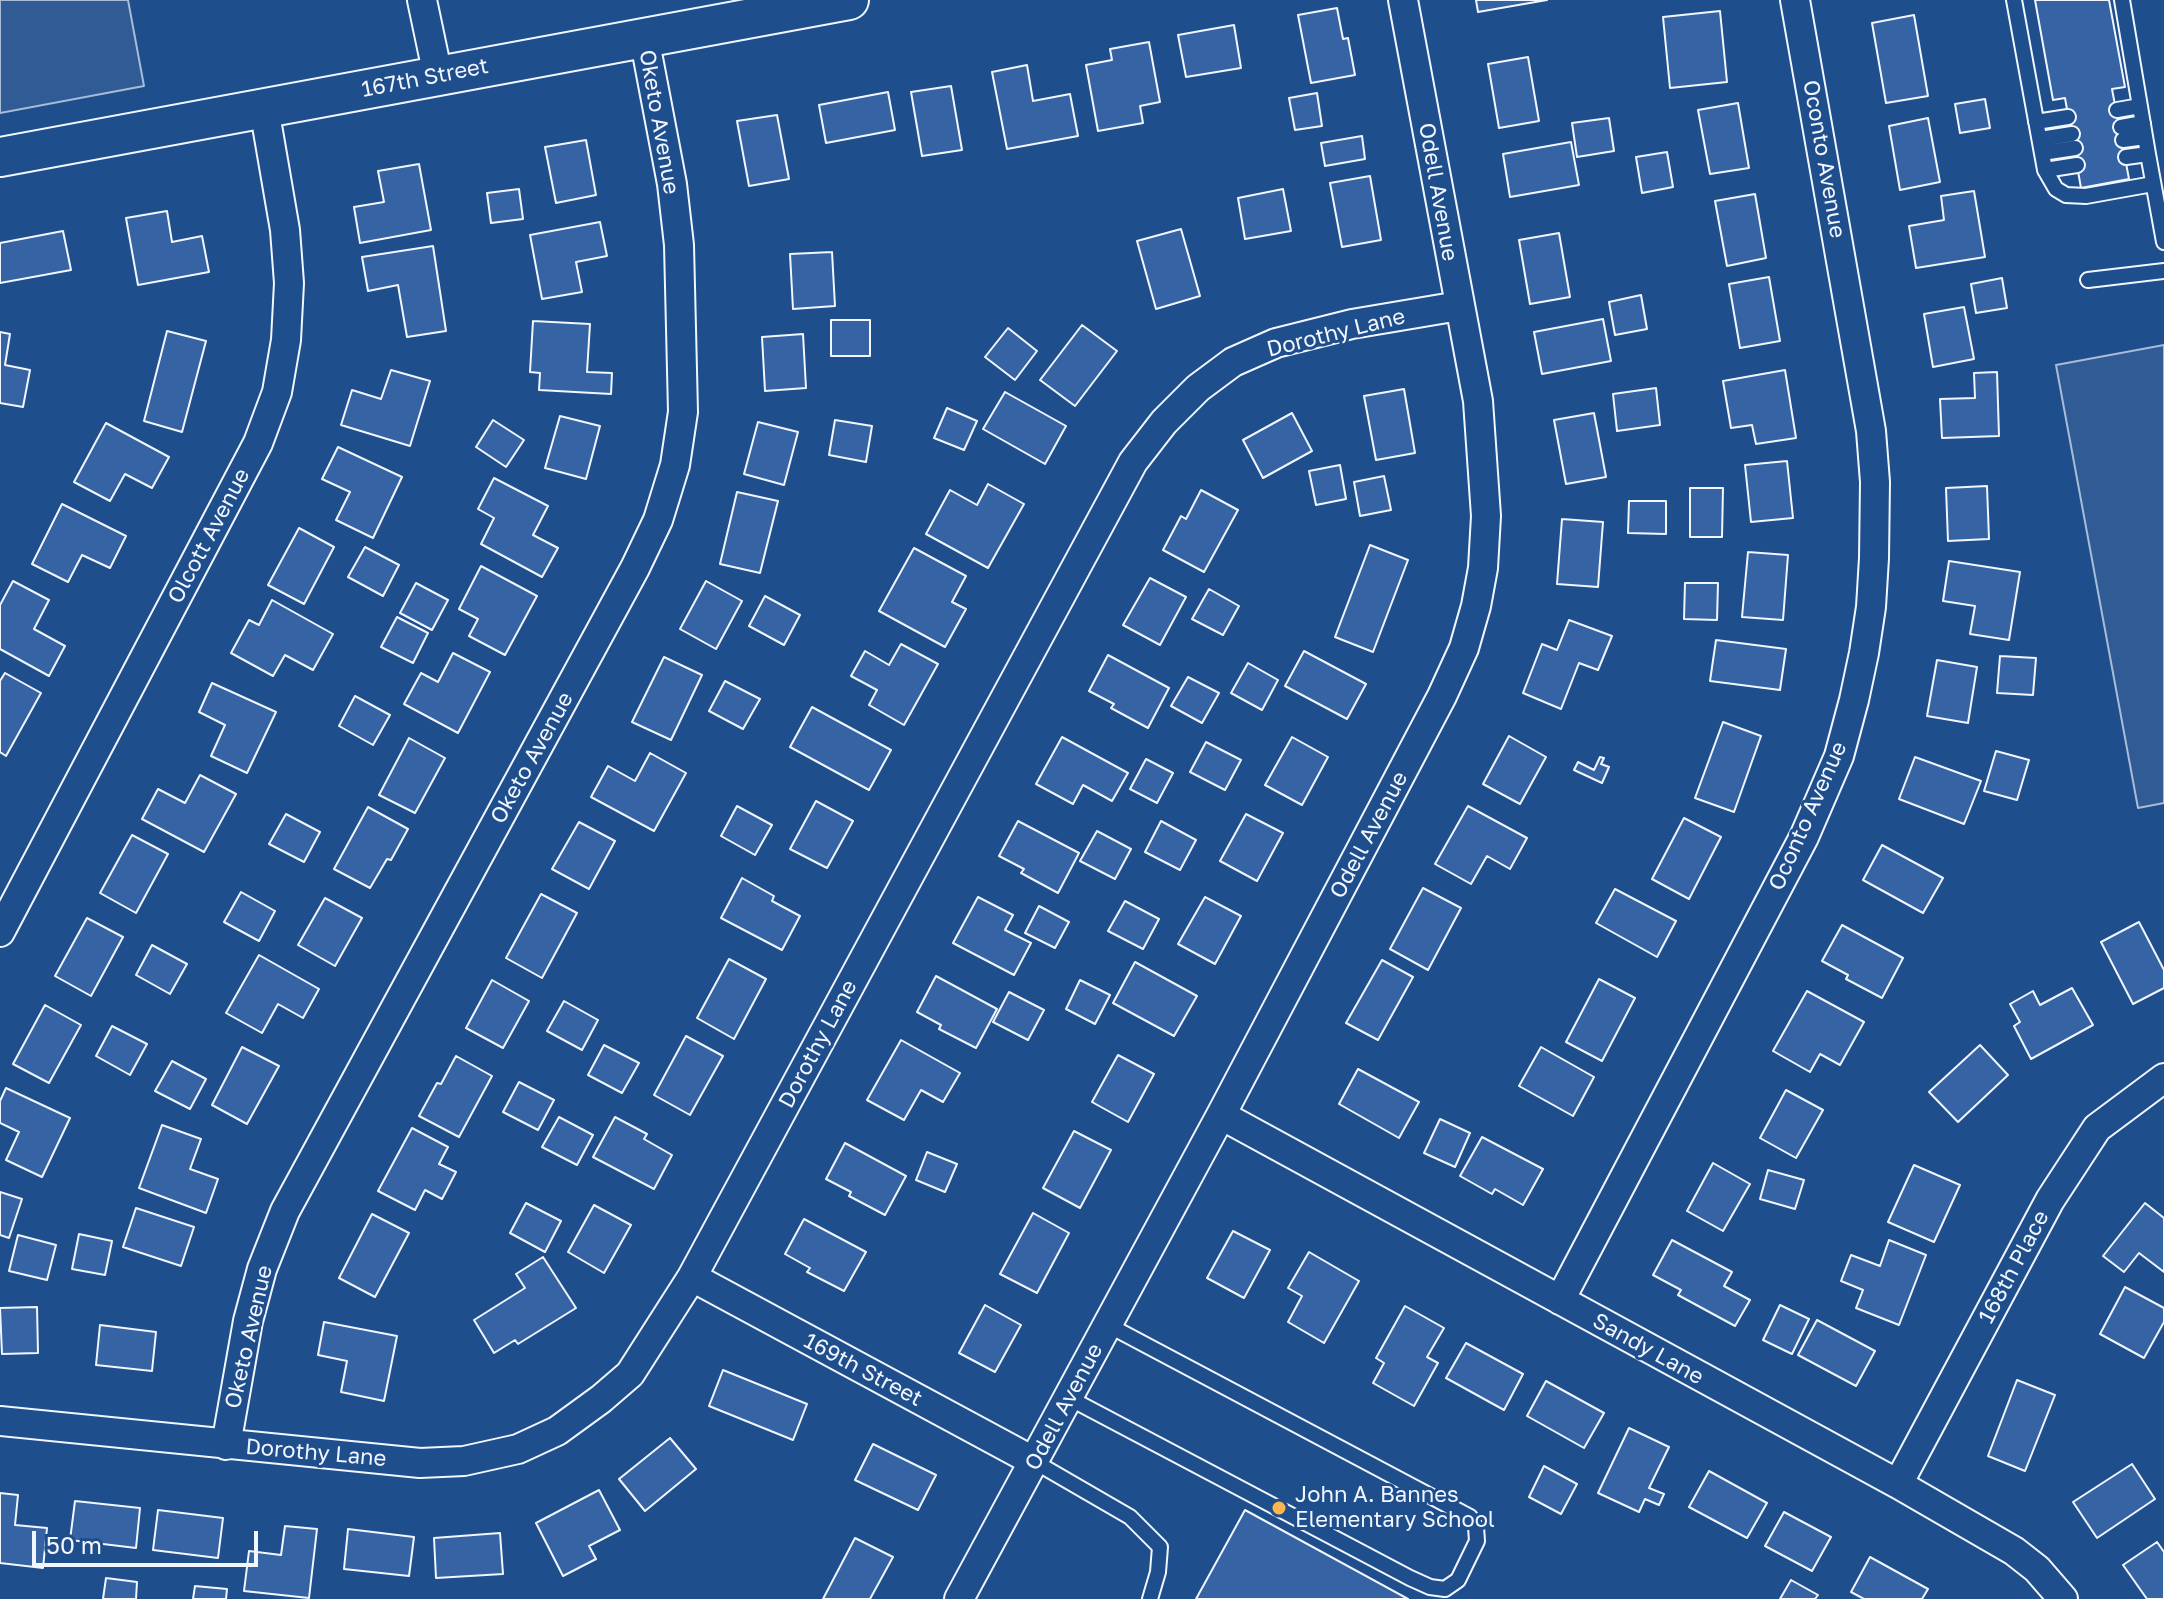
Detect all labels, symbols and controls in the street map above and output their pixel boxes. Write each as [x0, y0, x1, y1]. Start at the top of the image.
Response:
street label: Oketo Avenue [633, 48, 685, 196]
street label: 167th Street [359, 53, 491, 103]
street label: Oconto Avenue [1797, 78, 1851, 240]
street label: Odell Avenue [1413, 121, 1463, 263]
street label: Dorothy Lane [1264, 303, 1408, 363]
street label: Olcott Avenue [162, 464, 256, 608]
street label: Oketo Avenue [485, 688, 579, 828]
street label: Oconto Avenue [1763, 738, 1853, 894]
street label: Odell Avenue [1325, 767, 1413, 903]
street label: Dorothy Lane [773, 975, 863, 1113]
street label: 168th Place [1973, 1206, 2055, 1328]
street label: Oketo Avenue [220, 1263, 278, 1411]
street label: Sandy Lane [1588, 1308, 1708, 1390]
street label: 169th Street [799, 1328, 927, 1412]
street label: Odell Avenue [1020, 1339, 1108, 1475]
street label: Dorothy Lane [244, 1434, 388, 1472]
place label: John A. Bannes Elementary School [1295, 1482, 1495, 1534]
marker: John A. Bannes Elementary School [1270, 1499, 1288, 1517]
scale bar [36, 1515, 262, 1565]
text: 50 m [46, 1530, 102, 1559]

